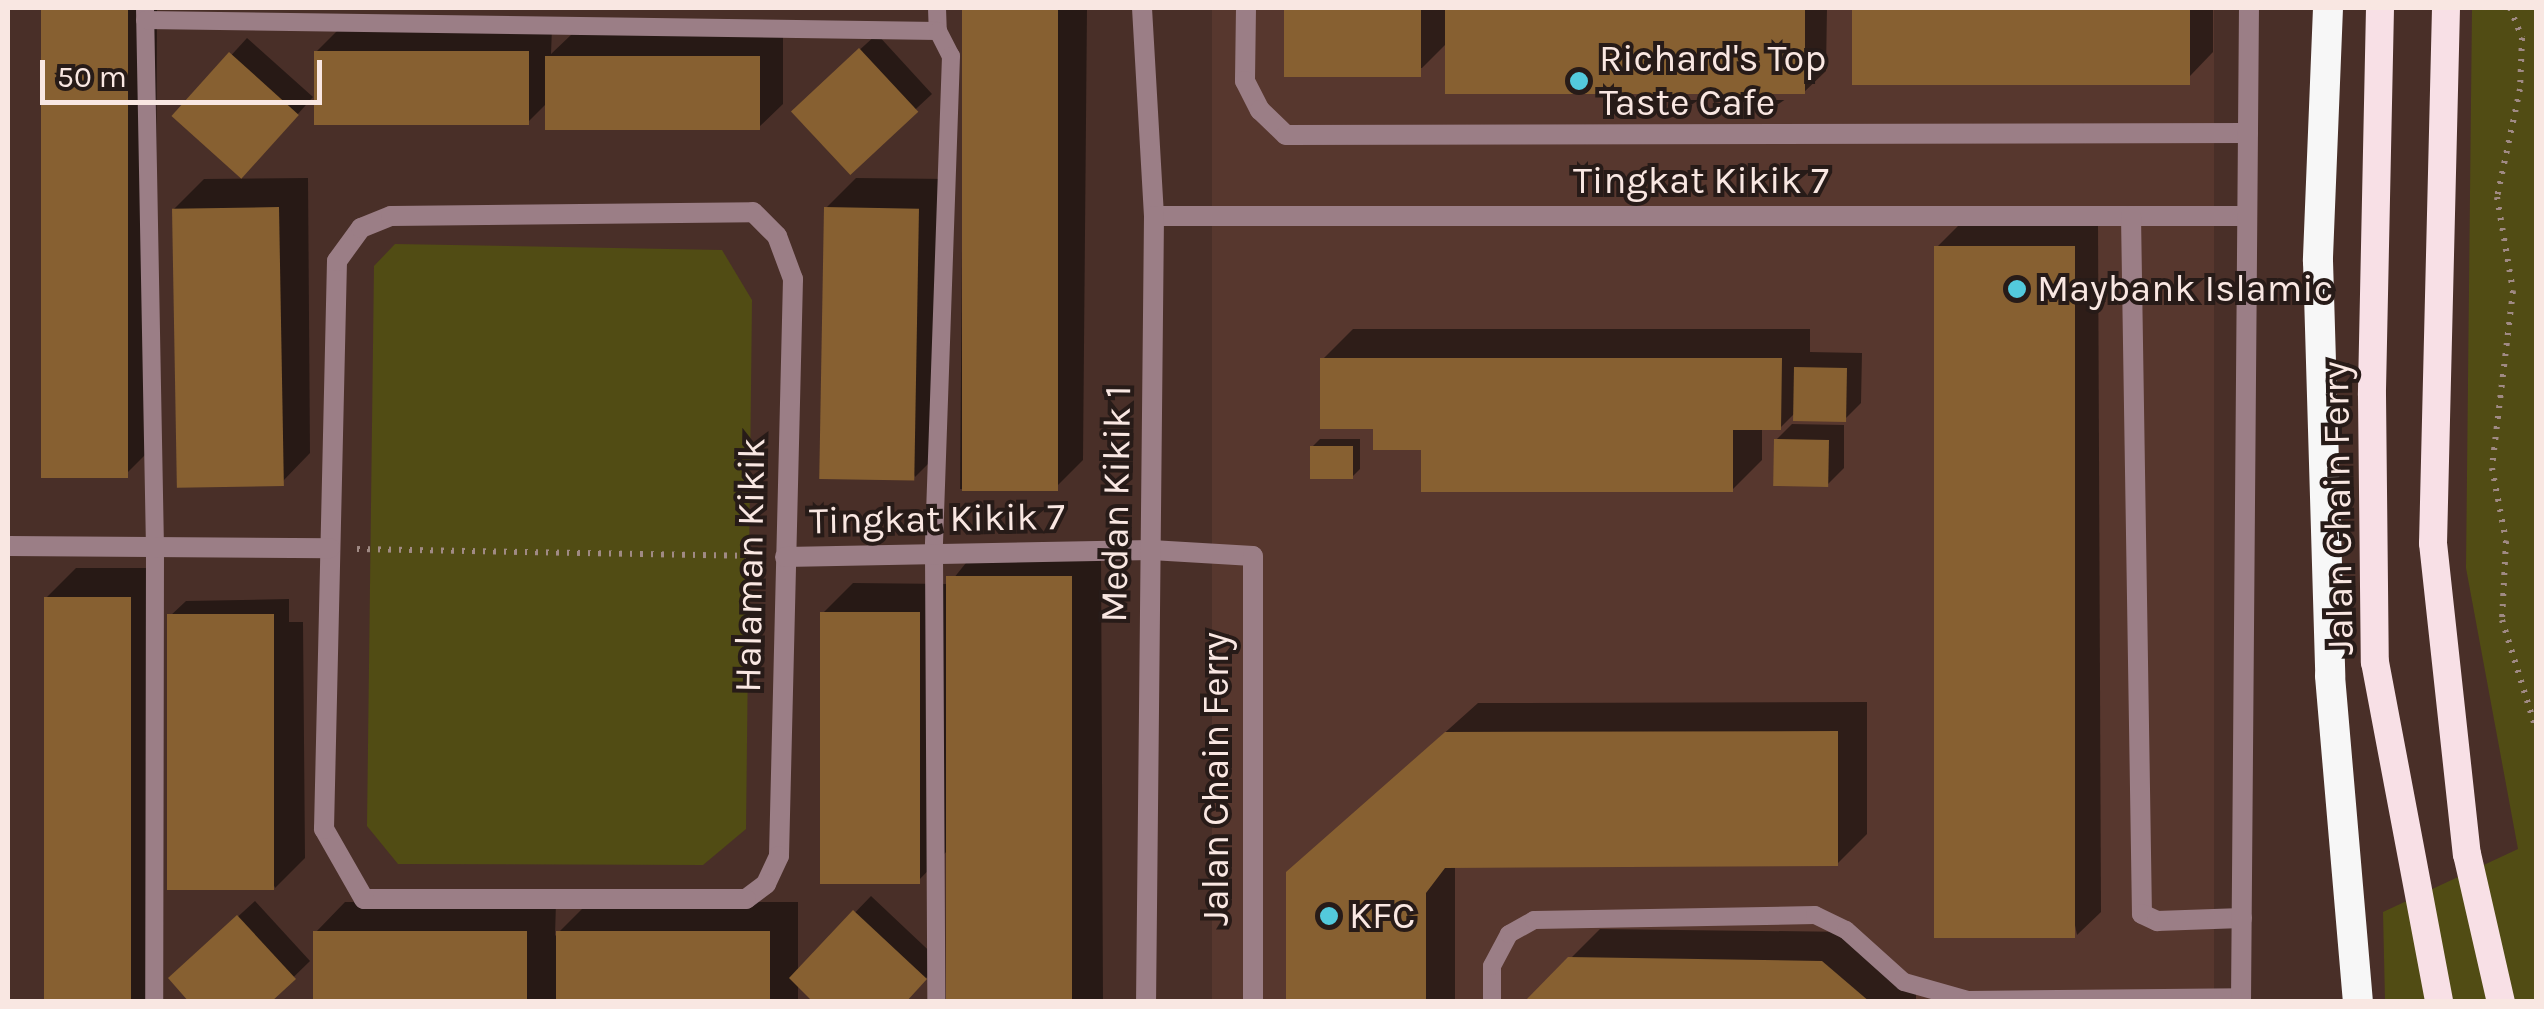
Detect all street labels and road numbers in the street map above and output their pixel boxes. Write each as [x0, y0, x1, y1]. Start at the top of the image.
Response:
street label: Tingkat Kikik 7 [1573, 158, 1829, 204]
street label: Jalan Chain Ferry [2313, 361, 2363, 655]
street label: Medan Kikik 1 [1091, 385, 1141, 623]
street label: Halaman Kikik [725, 437, 775, 693]
street label: Tingkat Kikik 7 [809, 494, 1065, 544]
street label: Jalan Chain Ferry [1193, 632, 1239, 926]

